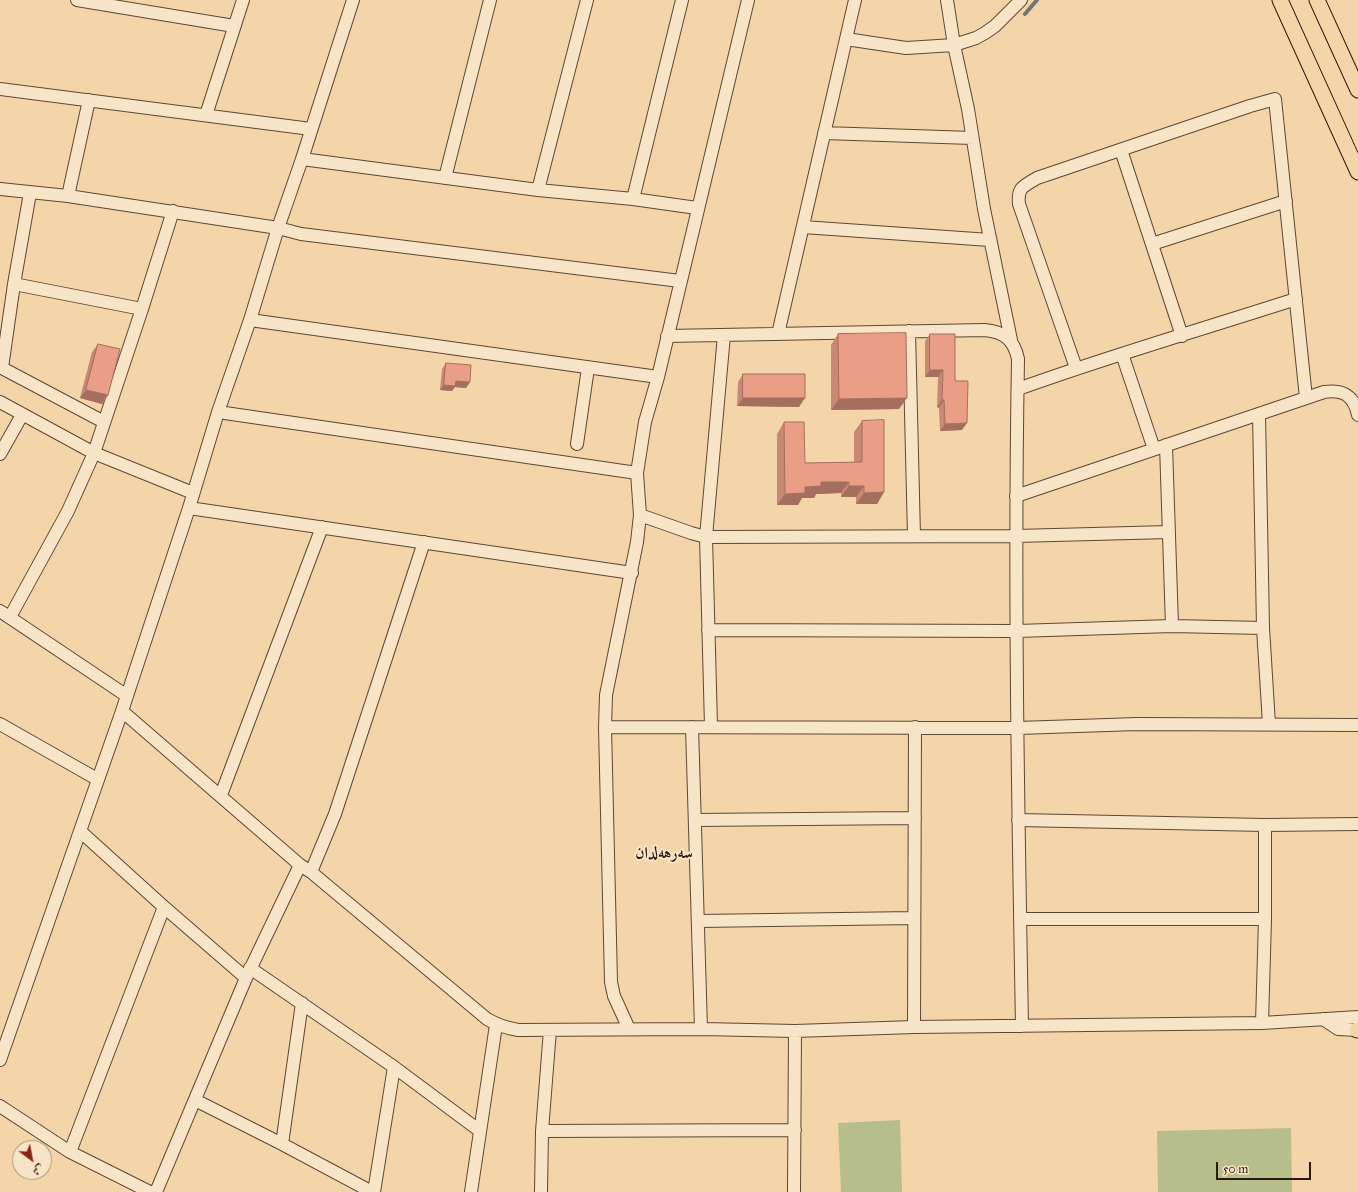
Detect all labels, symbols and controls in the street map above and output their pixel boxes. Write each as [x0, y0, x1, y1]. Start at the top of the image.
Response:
district label: سەرهەلدان [635, 844, 693, 864]
north arrow [12, 1140, 52, 1180]
scale bar [1218, 1154, 1313, 1180]
text: ش [30, 1161, 46, 1178]
text: 50 m [1223, 1162, 1248, 1176]

